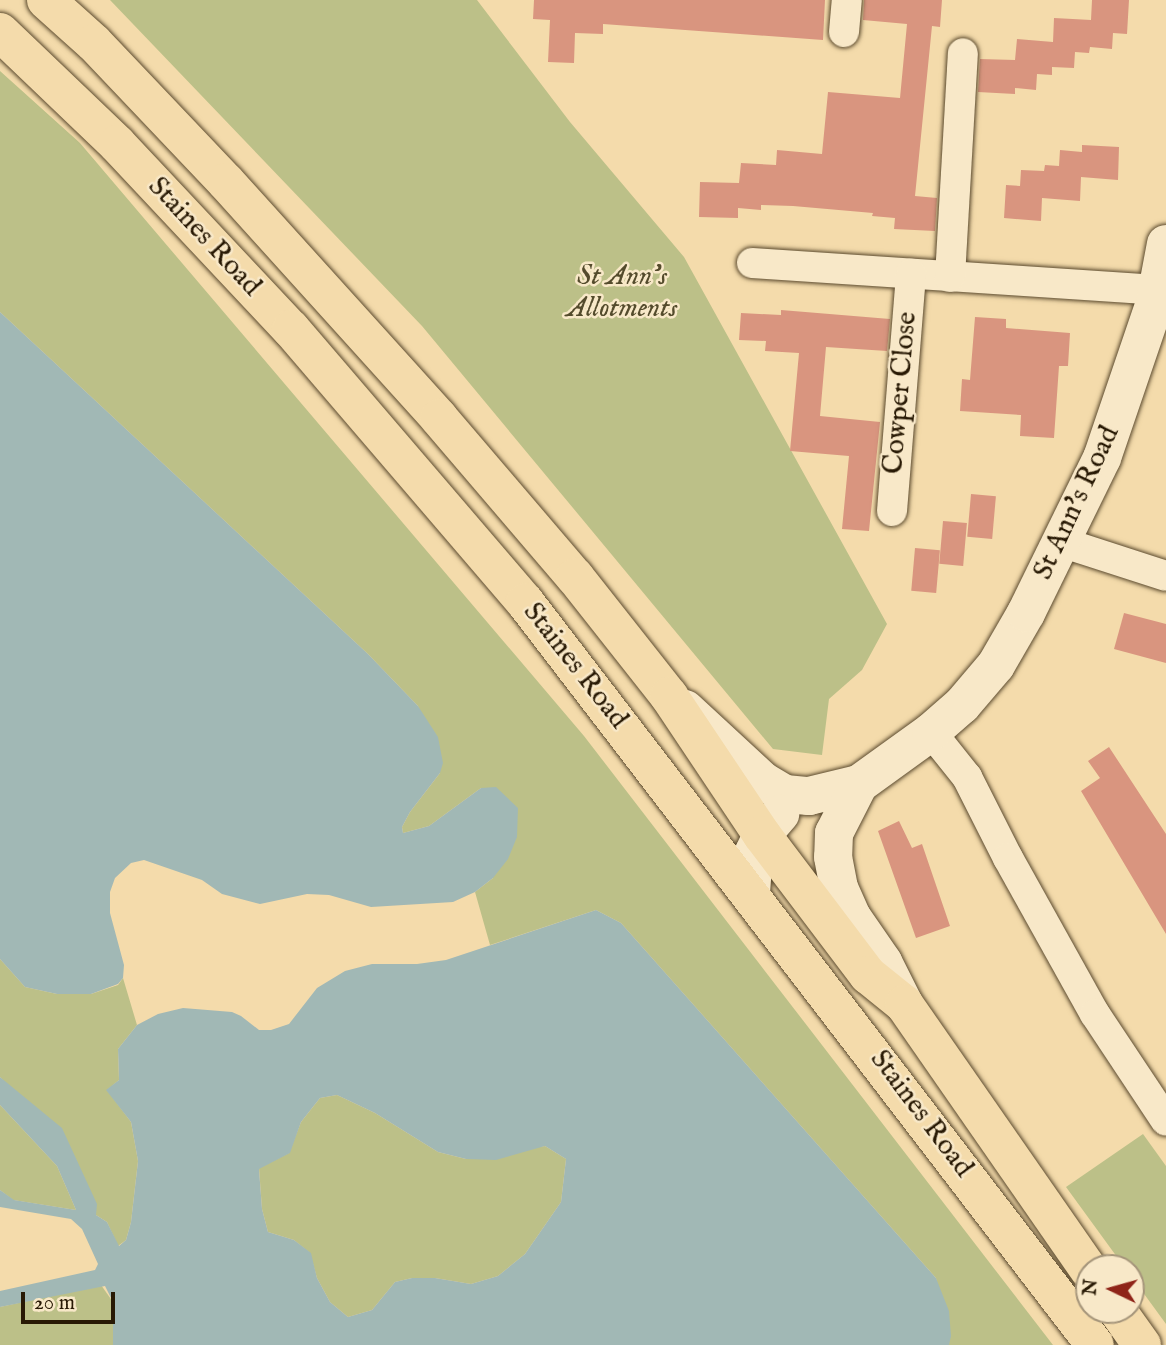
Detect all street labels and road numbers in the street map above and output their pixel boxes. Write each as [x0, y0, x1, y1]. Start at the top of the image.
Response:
street label: Staines Road [140, 170, 268, 304]
street label: Cowper Close [877, 310, 925, 476]
street label: St Ann's Road [1027, 421, 1127, 585]
street label: Staines Road [515, 596, 635, 736]
street label: Staines Road [862, 1044, 980, 1184]

